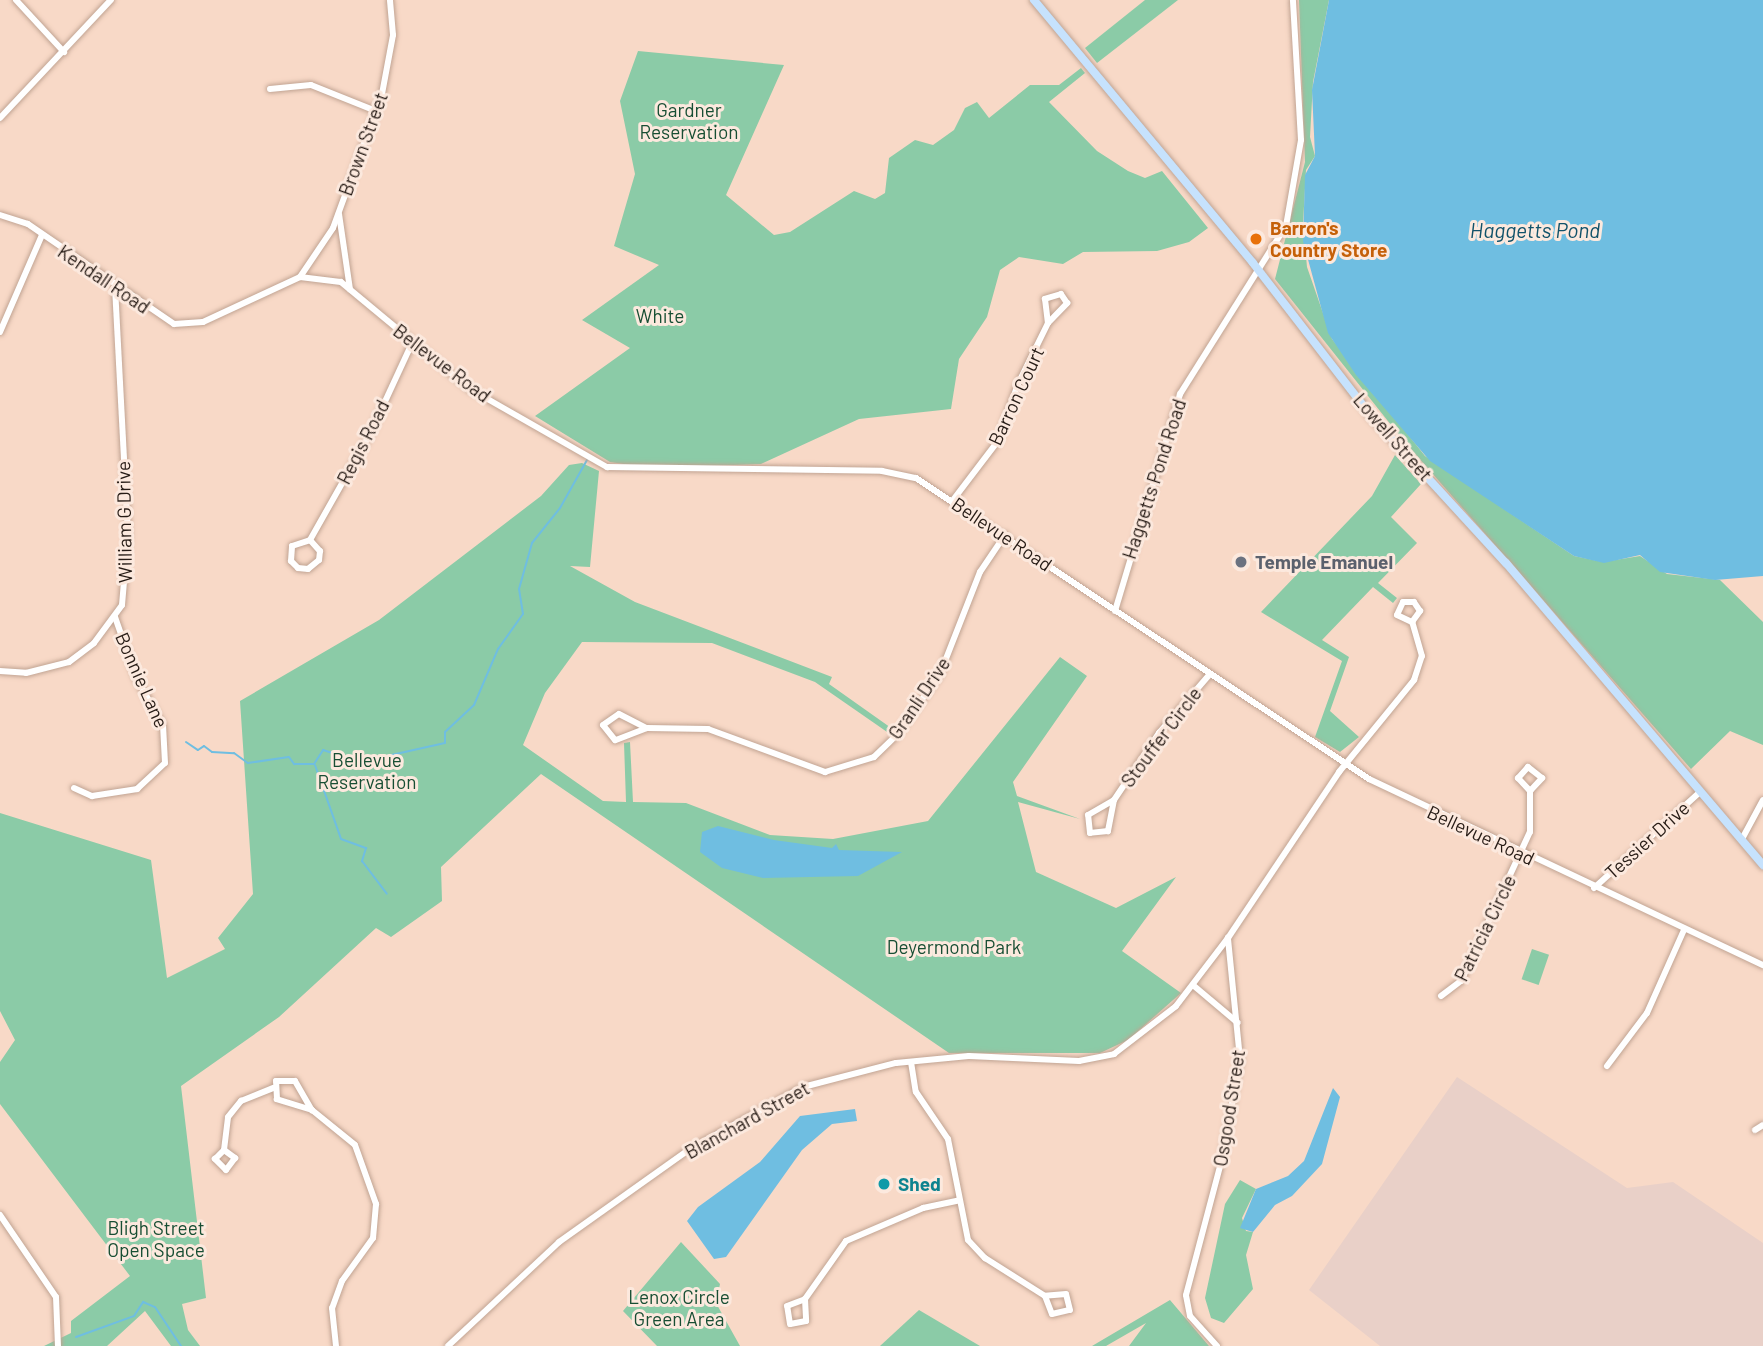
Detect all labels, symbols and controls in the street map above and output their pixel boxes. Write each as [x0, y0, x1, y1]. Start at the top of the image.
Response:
street label: Brown Street [334, 89, 392, 199]
park label: Gardner Reservation [639, 99, 739, 143]
place label: Barron's Country Store [1270, 217, 1387, 261]
water label: Haggetts Pond [1470, 217, 1600, 243]
marker: Barron's Country Store [1248, 231, 1264, 247]
street label: Kendall Road [54, 240, 154, 318]
park label: White [636, 305, 684, 327]
street label: Bellevue Road [389, 319, 495, 407]
street label: Barron Court [983, 343, 1049, 449]
street label: Lowell Street [1349, 389, 1437, 485]
street label: Regis Road [332, 396, 394, 488]
street label: Haggetts Pond Road [1117, 396, 1191, 562]
street label: William G Drive [112, 461, 136, 583]
street label: Bellevue Road [948, 492, 1056, 576]
place label: Temple Emanuel [1255, 551, 1393, 573]
marker: Temple Emanuel [1233, 554, 1249, 570]
street label: Bonnie Lane [111, 629, 173, 731]
street label: Granli Drive [883, 653, 955, 743]
street label: Stouffer Circle [1116, 682, 1206, 792]
park label: Bellevue Reservation [317, 749, 417, 793]
street label: Tessier Drive [1600, 796, 1694, 884]
street label: Bellevue Road [1424, 800, 1538, 870]
street label: Patricia Circle [1449, 871, 1521, 985]
park label: Deyermond Park [887, 936, 1021, 958]
street label: Osgood Street [1209, 1048, 1249, 1168]
street label: Blanchard Street [681, 1076, 813, 1164]
place label: Shed [898, 1173, 941, 1195]
marker: Shed [876, 1176, 892, 1192]
park label: Bligh Street Open Space [107, 1217, 205, 1261]
park label: Lenox Circle Green Area [628, 1286, 730, 1330]

